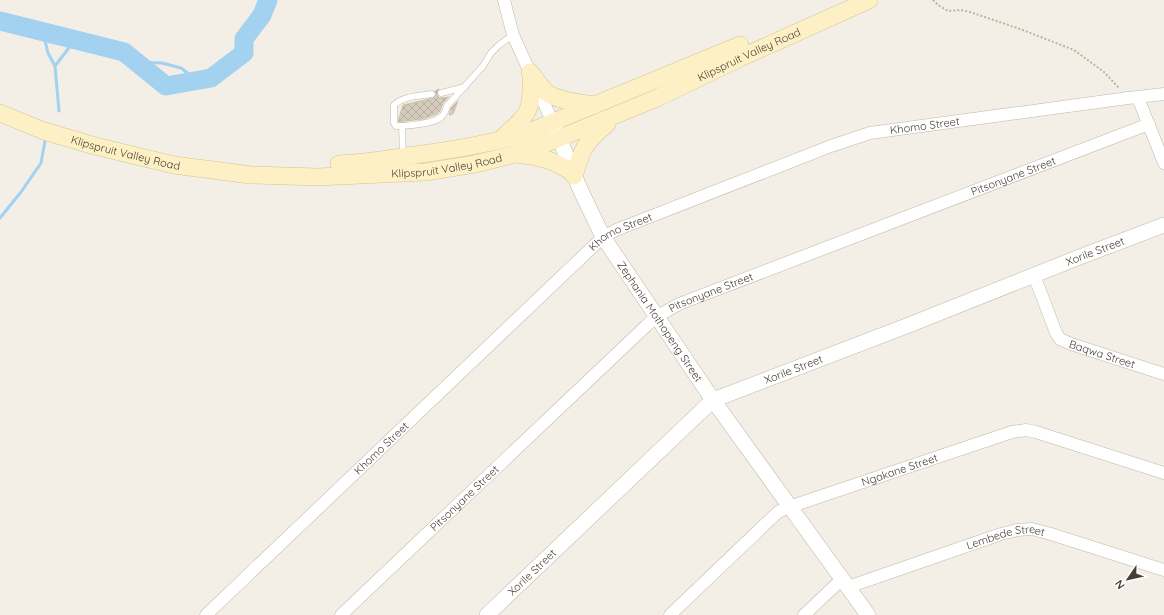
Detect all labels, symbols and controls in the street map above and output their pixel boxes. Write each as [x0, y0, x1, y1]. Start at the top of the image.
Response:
street label: Klipspruit Valley Road [695, 25, 803, 84]
street label: Khomo Street [889, 114, 961, 137]
street label: Klipspruit Valley Road [69, 132, 181, 173]
street label: Klipspruit Valley Road [391, 151, 504, 181]
street label: Pitsonyane Street [969, 153, 1058, 199]
street label: Khomo Street [586, 210, 654, 254]
street label: Xorile Street [1064, 234, 1127, 269]
street label: Zephania Mothopeng Street [614, 258, 706, 385]
street label: Pitsonyane Street [666, 269, 755, 315]
street label: Baqwa Street [1067, 337, 1137, 371]
street label: Xorile Street [762, 352, 825, 387]
street label: Khomo Street [351, 419, 412, 477]
street label: Ngakane Street [860, 450, 940, 489]
street label: Pitsonyane Street [427, 462, 502, 534]
street label: Lembede Street [964, 522, 1047, 553]
street label: Xorile Street [505, 546, 559, 599]
north arrow [1108, 559, 1148, 599]
text: N [1112, 577, 1128, 592]

